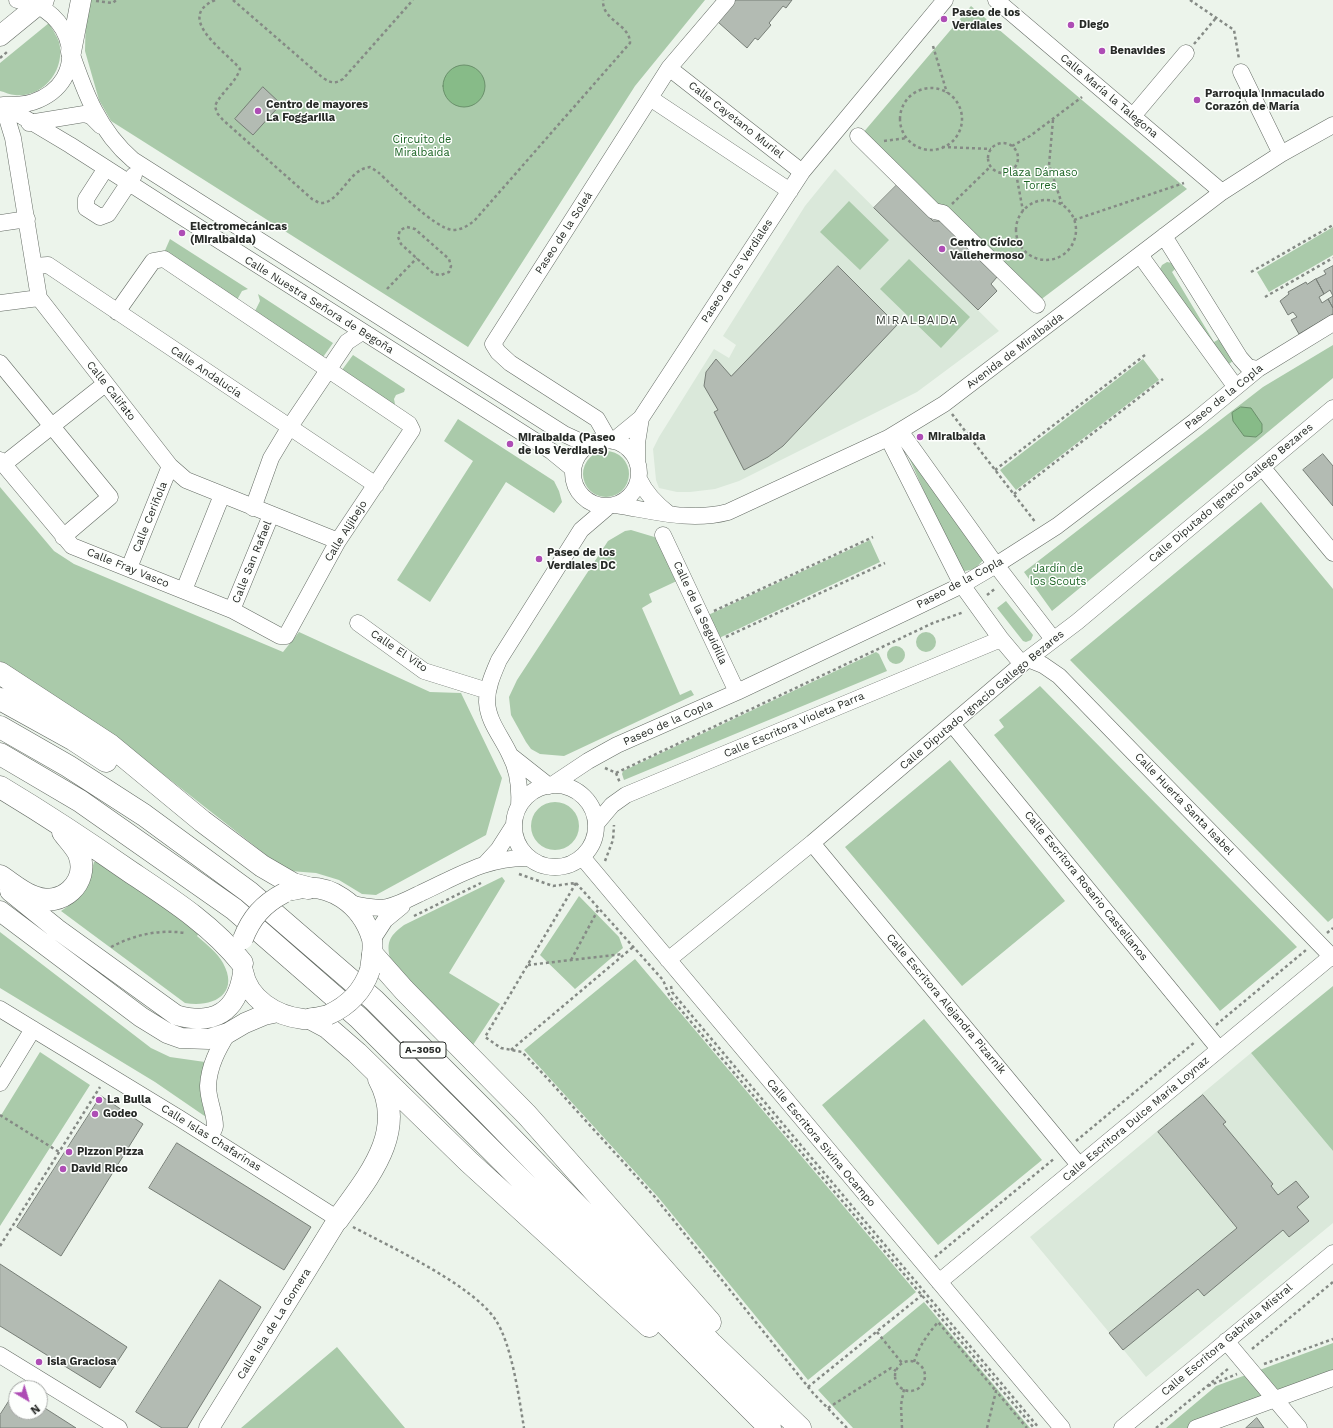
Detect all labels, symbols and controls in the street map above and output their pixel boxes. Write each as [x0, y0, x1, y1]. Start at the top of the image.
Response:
place label: Paseo de los Verdiales [952, 6, 1020, 32]
marker: Paseo de los Verdiales [939, 14, 949, 24]
place label: Diego [1079, 18, 1109, 32]
marker: Diego [1066, 20, 1076, 30]
place label: Benavides [1110, 44, 1165, 58]
marker: Benavides [1097, 46, 1107, 56]
street label: Calle María la Talegona [1057, 51, 1161, 141]
street label: Calle Cayetano Muriel [686, 79, 786, 161]
place label: Parroquia Inmaculado Corazón de María [1205, 87, 1325, 113]
marker: Parroquia Inmaculado Corazón de María [1192, 95, 1202, 105]
place label: Centro de mayores La Foggarilla [266, 98, 368, 124]
marker: Centro de mayores La Foggarilla [253, 106, 263, 116]
park label: Circuito de Miralbaida [393, 133, 451, 159]
park label: Plaza Dámaso Torres [1002, 166, 1078, 192]
street label: Paseo de la Soleá [532, 189, 596, 277]
street label: Paseo de los Verdiales [699, 217, 775, 325]
place label: Electromecánicas (Miralbaida) [190, 220, 287, 246]
marker: Electromecánicas (Miralbaida) [177, 228, 187, 238]
place label: Centro Cívico Vallehermoso [950, 236, 1024, 262]
marker: Centro Cívico Vallehermoso [937, 244, 947, 254]
street label: Calle Nuestra Señora de Begoña [242, 253, 396, 357]
street label: Avenida de Miralbaida [964, 310, 1066, 392]
district label: MIRALBAIDA [876, 313, 958, 327]
street label: Calle Andalucía [168, 343, 244, 401]
street label: Calle Califato [84, 359, 138, 423]
street label: Paseo de la Copla [1182, 362, 1266, 432]
street label: Calle Diputado Ignacio Gallego Bezares [1146, 420, 1316, 566]
place label: Miralbaida [928, 430, 986, 444]
place label: Miralbaida (Paseo de los Verdiales) [518, 431, 615, 457]
marker: Miralbaida [915, 432, 925, 442]
marker: Miralbaida (Paseo de los Verdiales) [505, 439, 515, 449]
street label: Calle Ceriñola [130, 480, 170, 554]
street label: Calle Aljibejo [322, 498, 370, 564]
street label: Calle San Rafael [229, 519, 275, 605]
street label: Calle Fray Vasco [85, 545, 171, 591]
place label: Paseo de los Verdiales DC [547, 546, 616, 572]
marker: Paseo de los Verdiales DC [534, 554, 544, 564]
street label: Paseo de la Copla [914, 555, 1006, 611]
street label: Calle de la Seguidilla [670, 559, 730, 667]
park label: Jardín de los Scouts [1030, 562, 1086, 588]
street label: Calle El Vito [368, 627, 430, 675]
street label: Calle Diputado Ignacio Gallego Bezares [897, 627, 1067, 773]
street label: Calle Escritora Violeta Parra [722, 689, 866, 761]
street label: Paseo de la Copla [621, 697, 715, 749]
street label: Calle Huerta Santa Isabel [1132, 750, 1236, 858]
street label: Calle Escritora Rosario Castellanos [1021, 809, 1151, 963]
street label: Calle Escritora Alejandra Pizarnik [883, 931, 1009, 1077]
road number: A-3050 [400, 1042, 446, 1058]
street label: Calle Escritora Dulce María Loynaz [1060, 1054, 1212, 1184]
street label: Calle Escritora Sivina Ocampo [764, 1077, 878, 1209]
place label: La Bulla [107, 1093, 151, 1107]
marker: La Bulla [94, 1095, 104, 1105]
street label: Calle Islas Chafarinas [158, 1102, 264, 1174]
place label: Godeo [103, 1107, 137, 1121]
marker: Godeo [90, 1109, 100, 1119]
place label: Pizzon Pizza [77, 1145, 144, 1159]
marker: Pizzon Pizza [64, 1147, 74, 1157]
place label: David Rico [71, 1162, 128, 1176]
marker: David Rico [58, 1164, 68, 1174]
street label: Calle Isla de La Gomera [234, 1266, 314, 1382]
street label: Calle Escritora Gabriela Mistral [1159, 1281, 1295, 1399]
place label: Isla Graciosa [47, 1355, 117, 1369]
marker: Isla Graciosa [34, 1357, 44, 1367]
north arrow [8, 1380, 48, 1420]
text: N [28, 1401, 42, 1417]

